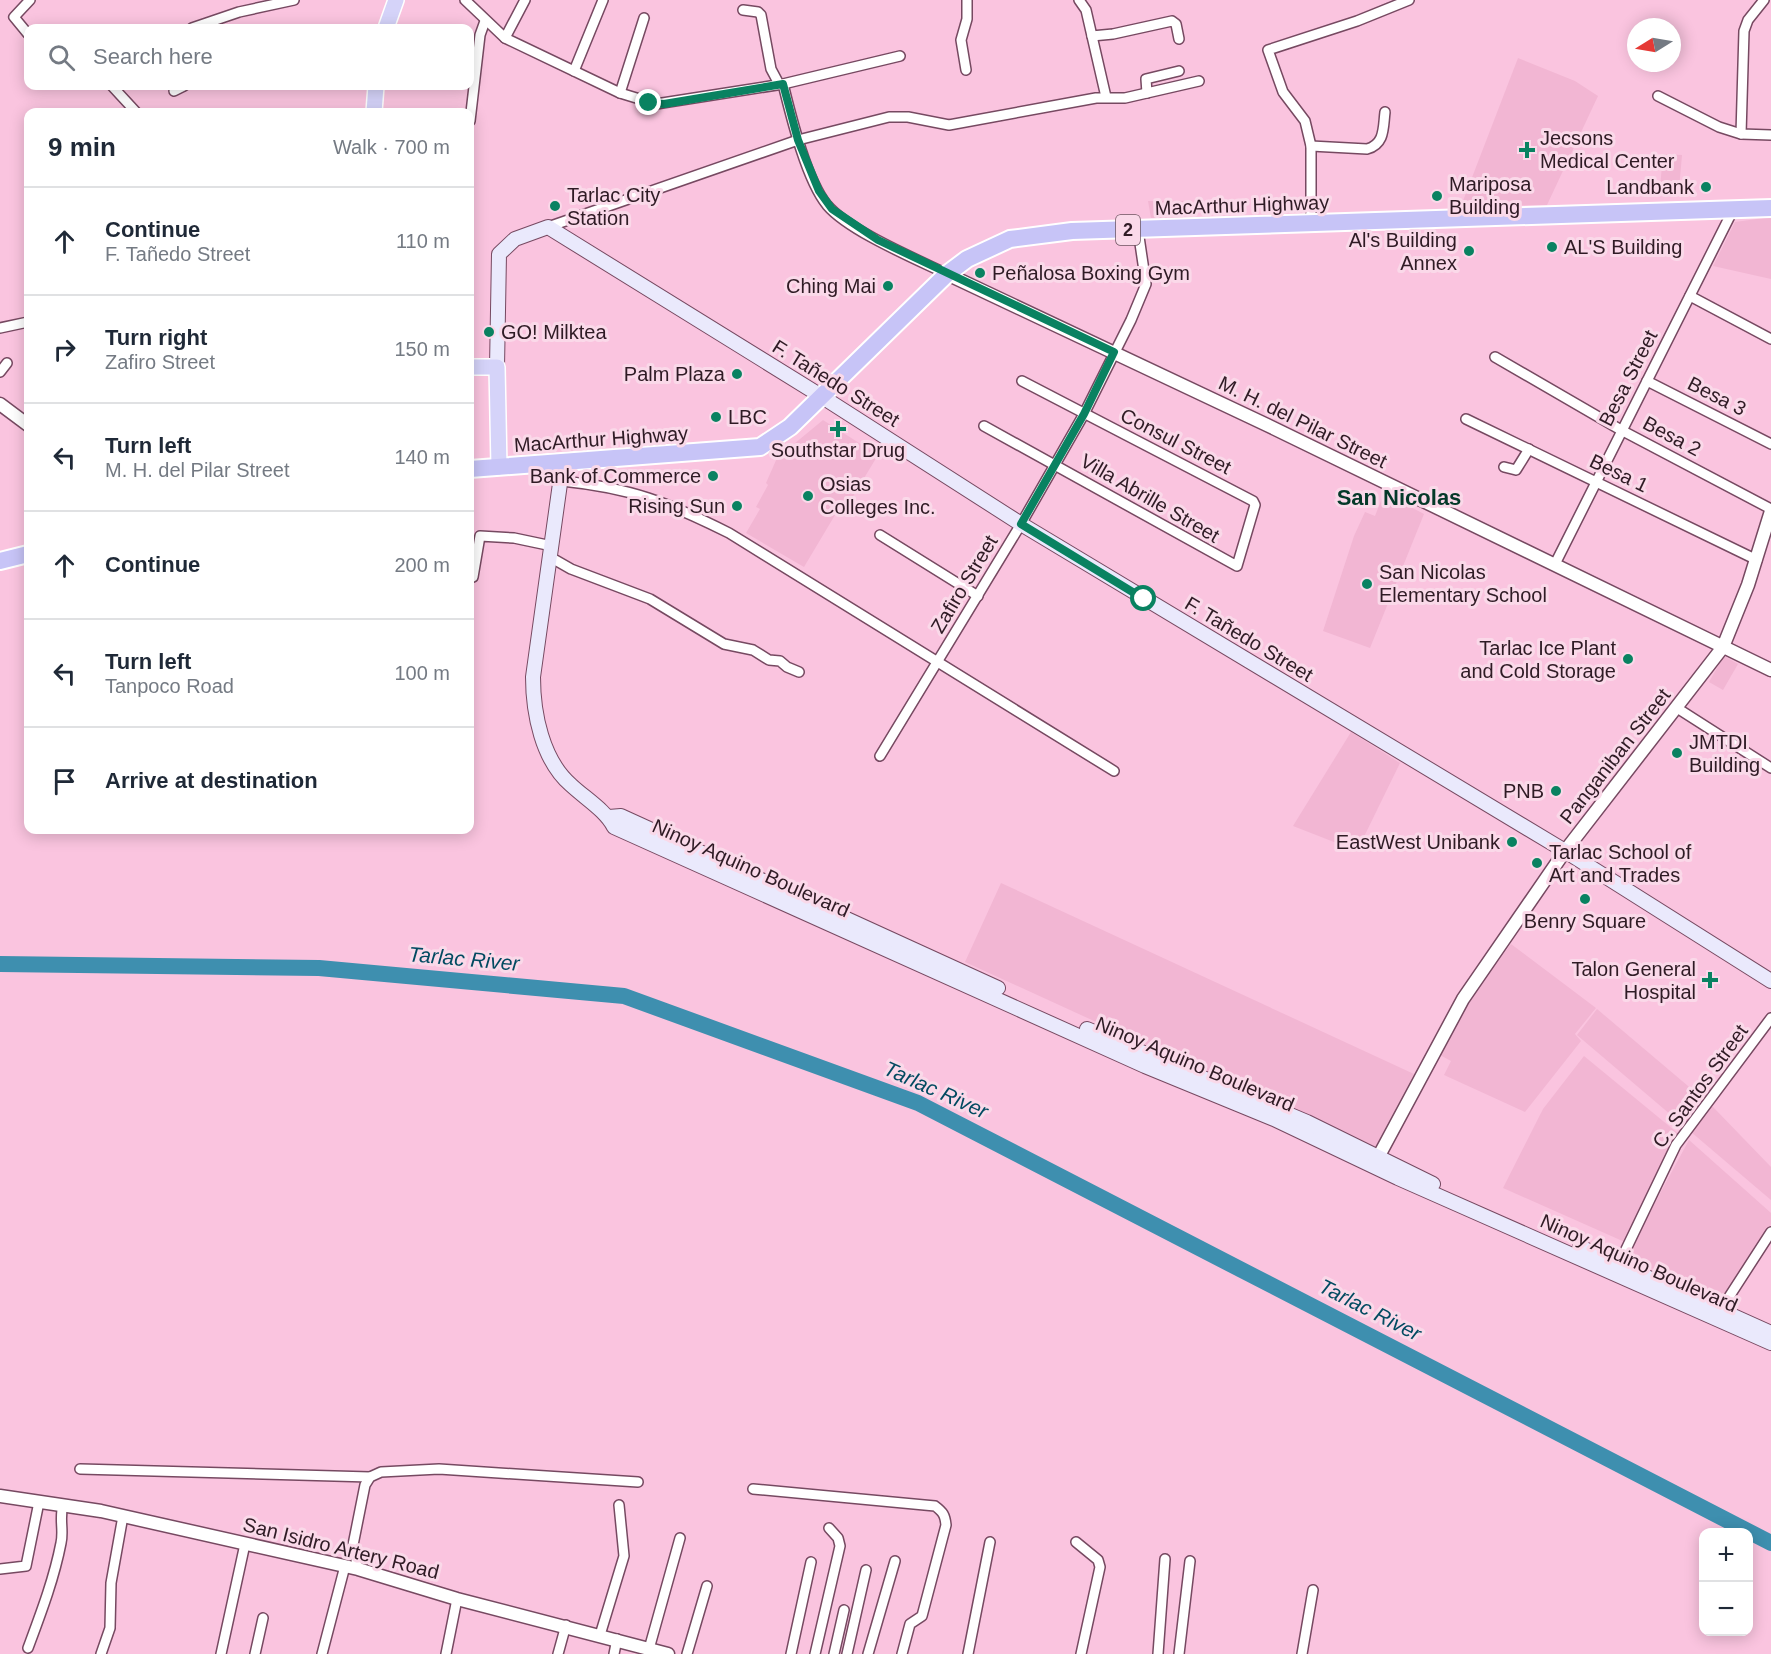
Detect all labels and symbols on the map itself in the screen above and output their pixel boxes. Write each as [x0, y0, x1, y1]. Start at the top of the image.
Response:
north arrow [1627, 18, 1681, 72]
route end [635, 89, 661, 115]
place label: Jecsons Medical Center [1540, 127, 1675, 172]
marker: Jecsons Medical Center [1518, 141, 1536, 159]
place label: Mariposa Building [1449, 173, 1532, 218]
place label: Landbank [1606, 176, 1695, 198]
marker: Landbank [1699, 180, 1713, 194]
place label: Tarlac City Station [567, 184, 660, 229]
marker: Mariposa Building [1430, 189, 1444, 203]
street label: MacArthur Highway [1154, 191, 1330, 219]
marker: Tarlac City Station [548, 199, 562, 213]
road number: 2 [1116, 215, 1140, 245]
place label: Al's Building Annex [1349, 229, 1457, 274]
place label: AL'S Building [1564, 236, 1682, 258]
marker: AL'S Building [1545, 240, 1559, 254]
marker: Al's Building Annex [1462, 244, 1476, 258]
place label: Peñalosa Boxing Gym [992, 262, 1190, 284]
marker: Peñalosa Boxing Gym [973, 266, 987, 280]
place label: Ching Mai [786, 275, 876, 297]
marker: Ching Mai [881, 279, 895, 293]
place label: GO! Milktea [501, 321, 607, 343]
marker: GO! Milktea [482, 325, 496, 339]
street label: Besa Street [1594, 326, 1662, 430]
street label: F. Tañedo Street [769, 335, 904, 431]
place label: Palm Plaza [624, 363, 726, 385]
marker: Palm Plaza [730, 367, 744, 381]
street label: M. H. del Pilar Street [1215, 372, 1391, 473]
street label: Besa 3 [1684, 372, 1750, 420]
street label: Consul Street [1117, 404, 1235, 479]
place label: LBC [728, 406, 767, 428]
marker: LBC [709, 410, 723, 424]
street label: Besa 2 [1639, 412, 1705, 460]
street label: MacArthur Highway [513, 422, 689, 456]
marker: Southstar Drug [831, 422, 845, 436]
place label: Southstar Drug [771, 439, 905, 461]
street label: Villa Abrille Street [1077, 449, 1224, 547]
street label: Besa 1 [1586, 449, 1652, 497]
place label: Bank of Commerce [530, 465, 701, 487]
marker: Bank of Commerce [706, 469, 720, 483]
place label: Osias Colleges Inc. [820, 473, 936, 518]
district label: San Nicolas [1337, 485, 1461, 510]
marker: Osias Colleges Inc. [801, 489, 815, 503]
place label: Rising Sun [628, 495, 725, 517]
marker: Rising Sun [730, 499, 744, 513]
street label: Zafiro Street [926, 531, 1002, 637]
place label: San Nicolas Elementary School [1379, 561, 1547, 606]
marker: San Nicolas Elementary School [1360, 577, 1374, 591]
route start [1130, 585, 1156, 611]
street label: F. Tañedo Street [1181, 592, 1317, 686]
place label: Tarlac Ice Plant and Cold Storage [1460, 637, 1616, 682]
marker: Tarlac Ice Plant and Cold Storage [1621, 652, 1635, 666]
street label: Panganiban Street [1555, 684, 1675, 828]
place label: JMTDI Building [1689, 731, 1760, 776]
marker: JMTDI Building [1670, 746, 1684, 760]
place label: PNB [1503, 780, 1544, 802]
marker: PNB [1549, 784, 1563, 798]
street label: Ninoy Aquino Boulevard [649, 815, 853, 921]
place label: EastWest Unibank [1336, 831, 1501, 853]
marker: EastWest Unibank [1505, 835, 1519, 849]
place label: Tarlac School of Art and Trades [1549, 841, 1692, 886]
marker: Tarlac School of Art and Trades [1530, 856, 1544, 870]
marker: Benry Square [1578, 892, 1592, 906]
place label: Benry Square [1524, 910, 1646, 932]
water label: Tarlac River [408, 942, 521, 975]
place label: Talon General Hospital [1571, 958, 1696, 1003]
marker: Talon General Hospital [1701, 971, 1719, 989]
street label: Ninoy Aquino Boulevard [1092, 1012, 1298, 1116]
street label: C. Santos Street [1648, 1020, 1752, 1152]
water label: Tarlac River [881, 1056, 993, 1123]
street label: Ninoy Aquino Boulevard [1537, 1210, 1741, 1316]
water label: Tarlac River [1315, 1274, 1426, 1346]
street label: San Isidro Artery Road [241, 1513, 441, 1583]

